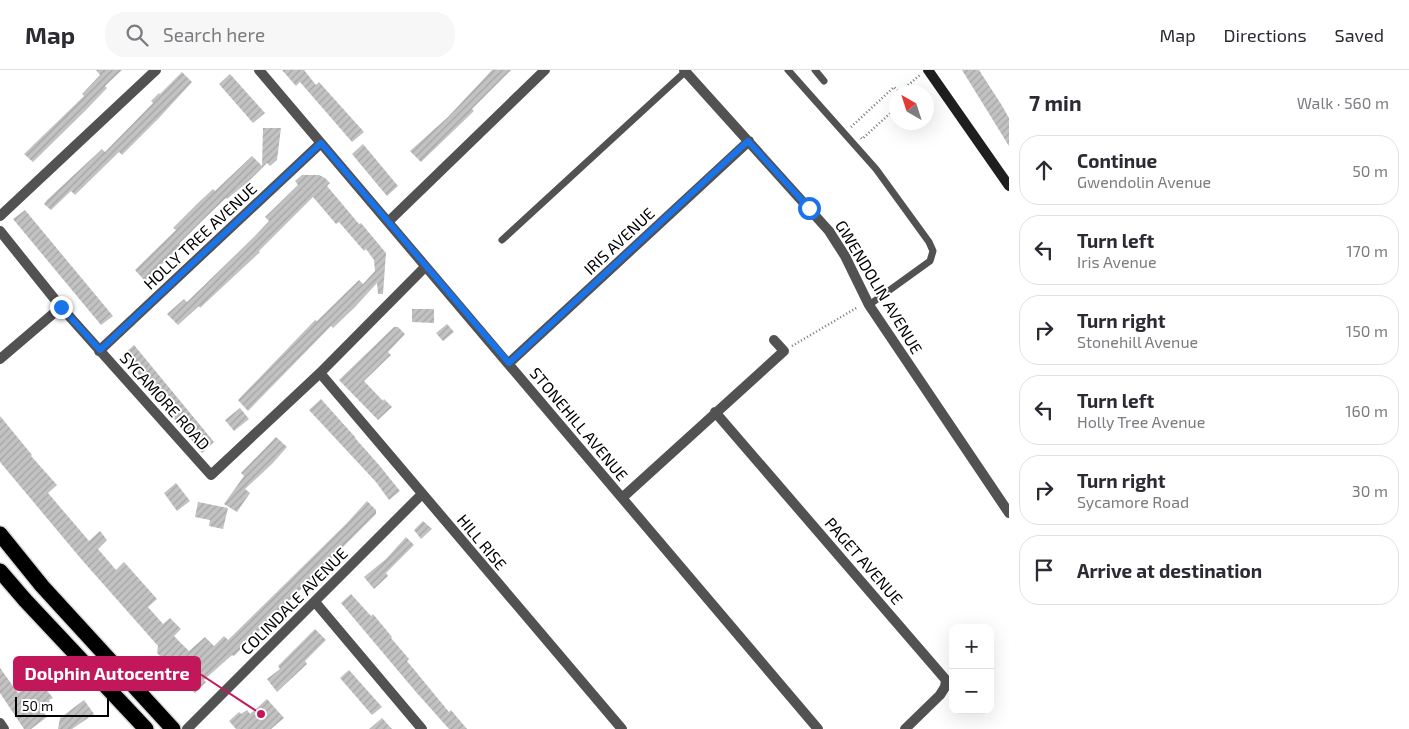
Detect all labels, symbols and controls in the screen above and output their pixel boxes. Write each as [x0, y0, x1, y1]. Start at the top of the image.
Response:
search box [105, 12, 455, 57]
text: Map [25, 20, 75, 49]
icon: search [123, 21, 151, 49]
text: Search here [163, 23, 265, 46]
text: Map [1159, 24, 1196, 46]
text: Directions [1224, 24, 1307, 46]
text: Saved [1335, 24, 1384, 46]
north arrow [889, 85, 934, 130]
text: 7 min [1029, 90, 1082, 115]
text: Walk · 560 m [1297, 93, 1389, 112]
text: Continue [1077, 149, 1157, 172]
icon: ahead [1030, 156, 1058, 184]
text: 50 m [1352, 161, 1388, 180]
text: Gwendolin Avenue [1077, 172, 1211, 191]
street label: HOLLY TREE AVENUE [139, 178, 260, 293]
route start [798, 197, 821, 220]
street label: IRIS AVENUE [579, 203, 658, 278]
street label: GWENDOLIN AVENUE [832, 216, 927, 357]
text: Turn left [1077, 229, 1154, 252]
icon: left [1030, 236, 1058, 264]
text: 170 m [1346, 241, 1388, 260]
text: Iris Avenue [1077, 252, 1157, 271]
route end [50, 296, 73, 319]
text: Turn right [1077, 309, 1165, 332]
icon: right [1030, 316, 1058, 344]
text: 150 m [1346, 321, 1388, 340]
text: Stonehill Avenue [1077, 332, 1198, 351]
street label: SYCAMORE ROAD [116, 348, 214, 453]
street label: STONEHILL AVENUE [526, 363, 632, 484]
text: Turn left [1077, 389, 1154, 412]
icon: left [1030, 396, 1058, 424]
text: 160 m [1345, 401, 1388, 420]
text: Holly Tree Avenue [1077, 412, 1205, 431]
text: Turn right [1077, 469, 1165, 492]
icon: right [1030, 476, 1058, 504]
text: 30 m [1352, 481, 1388, 500]
text: Sycamore Road [1077, 492, 1189, 511]
street label: HILL RISE [454, 510, 511, 573]
street label: PAGET AVENUE [821, 513, 907, 608]
street label: COLINDALE AVENUE [236, 543, 351, 658]
icon: arrive [1030, 556, 1058, 584]
text: Arrive at destination [1077, 559, 1262, 582]
map controls [949, 624, 994, 714]
button: + [949, 624, 994, 669]
callout: Dolphin Autocentre [14, 657, 200, 690]
text: Dolphin Autocentre [24, 662, 190, 684]
button: − [949, 669, 994, 714]
scale bar [15, 694, 109, 717]
text: 50 m [22, 697, 53, 714]

